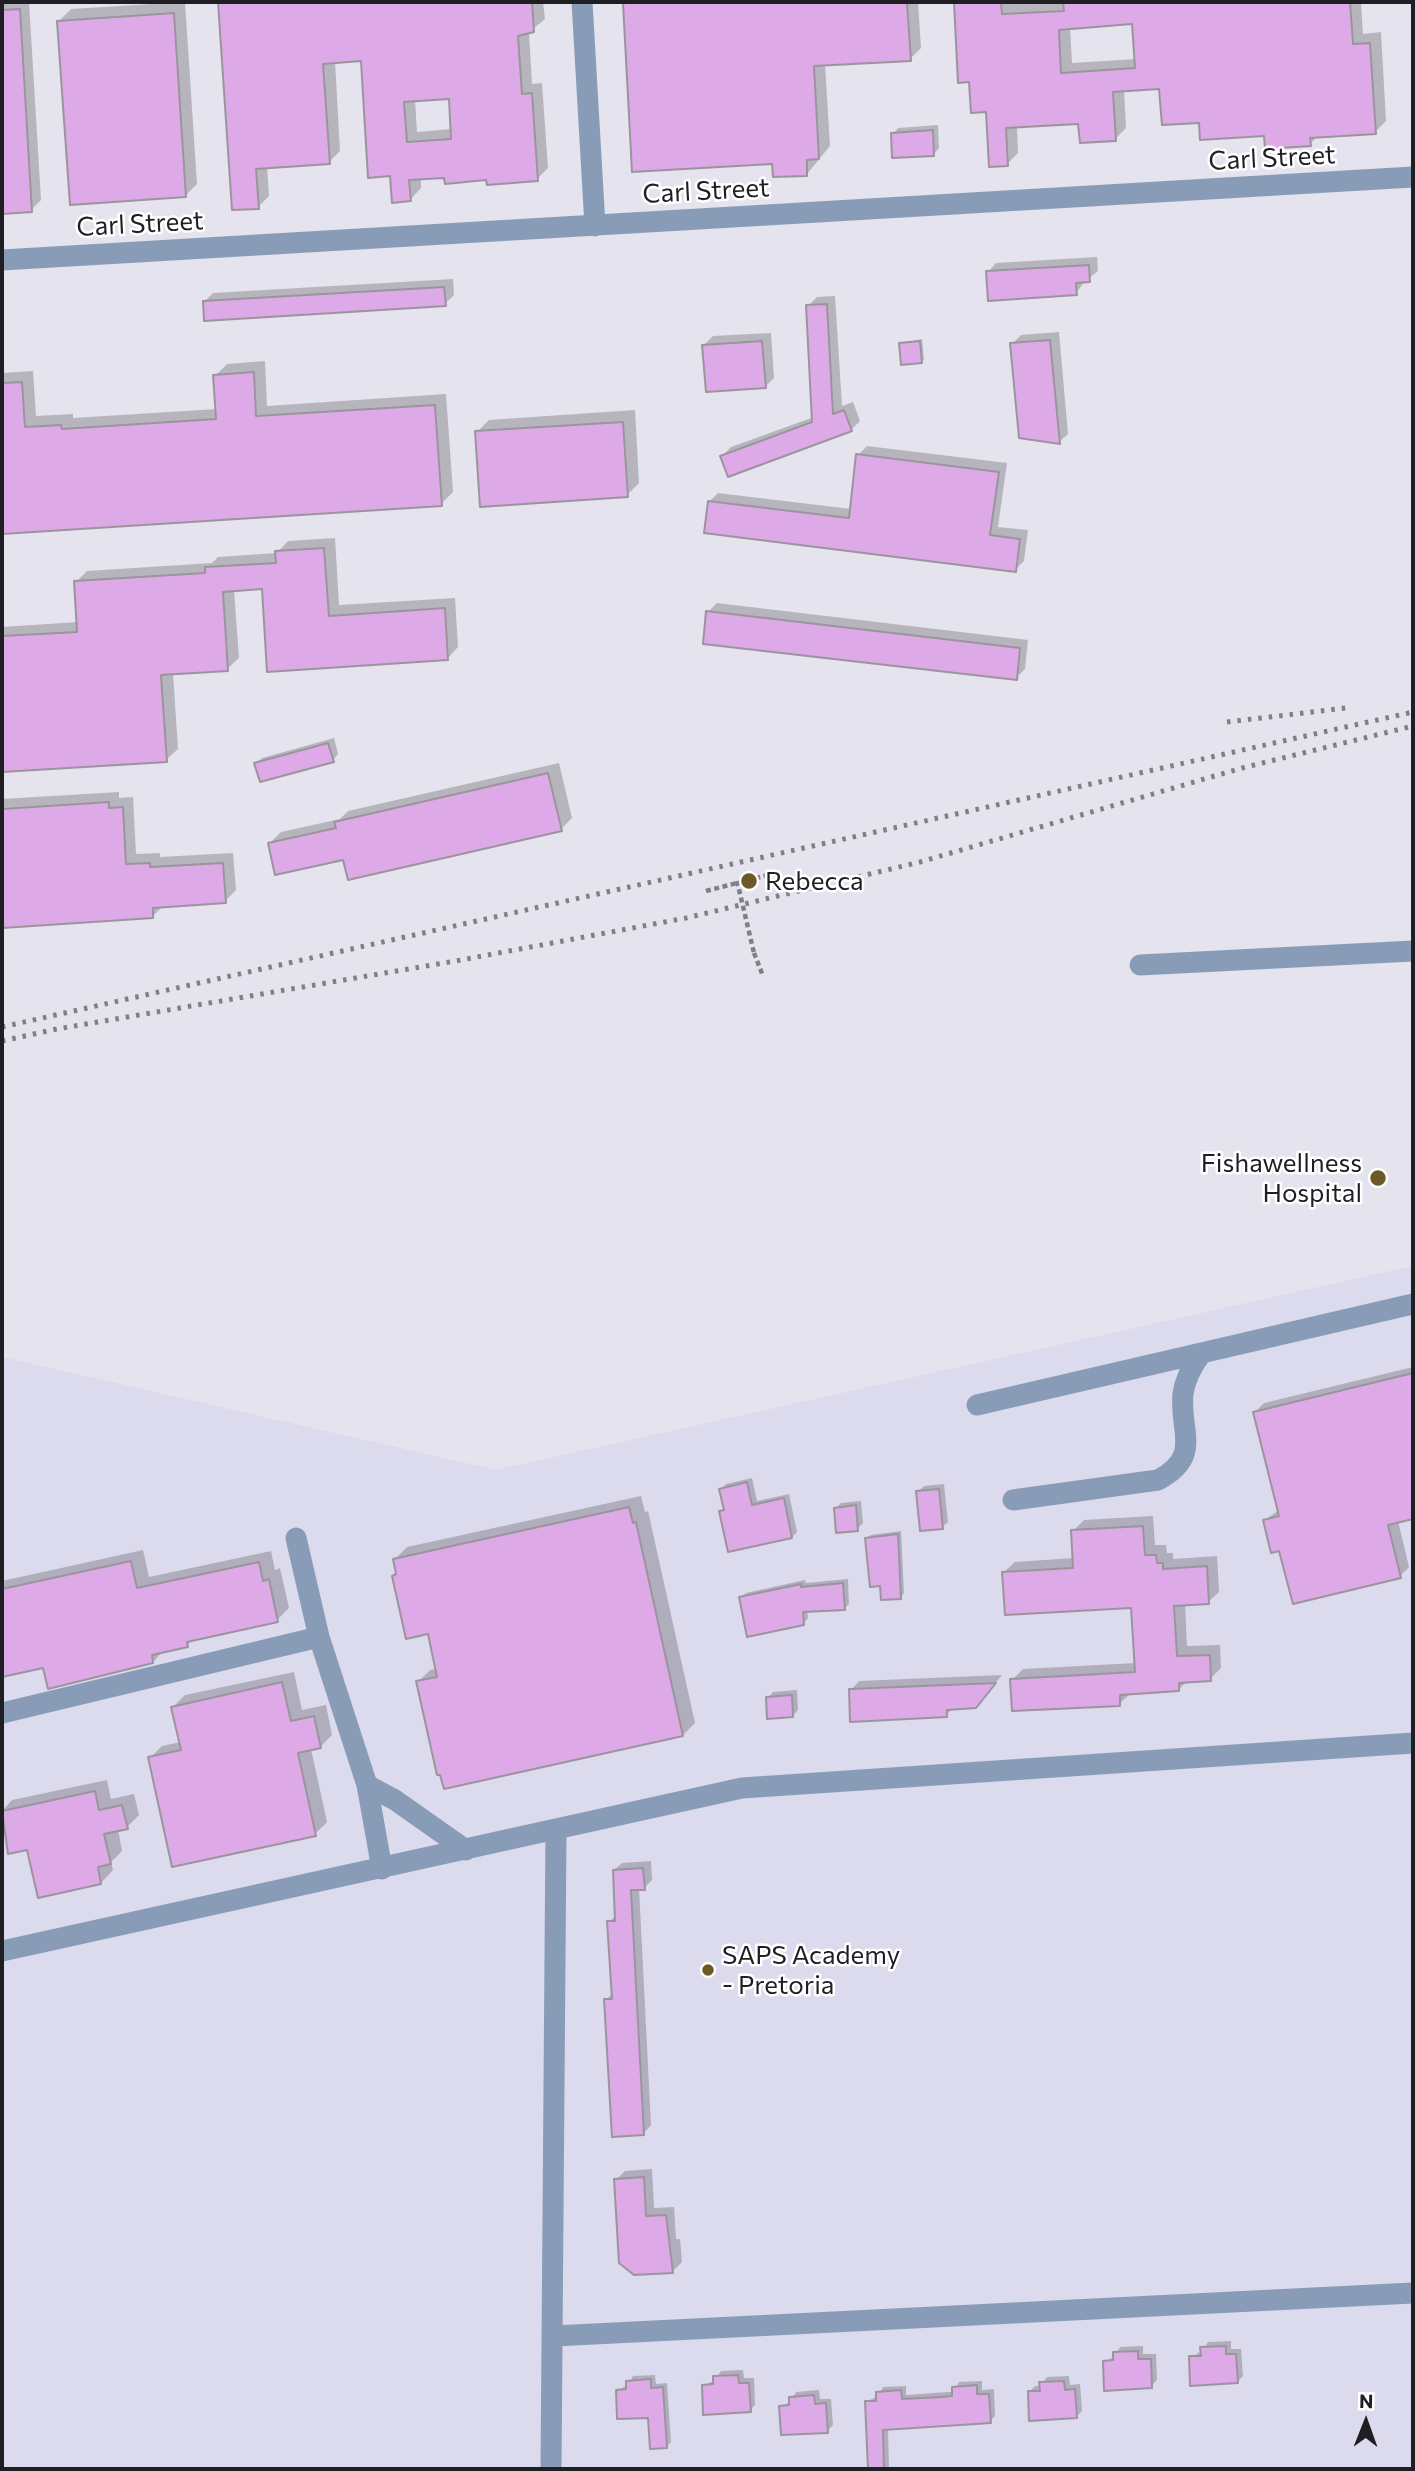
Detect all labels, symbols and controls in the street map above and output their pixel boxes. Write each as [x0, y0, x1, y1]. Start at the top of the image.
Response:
street label: Carl Street [1208, 139, 1336, 177]
street label: Carl Street [642, 172, 770, 210]
street label: Carl Street [76, 205, 204, 243]
place label: Rebecca [765, 865, 864, 897]
marker: Rebecca [739, 871, 759, 891]
place label: Fishawellness Hospital [1201, 1147, 1362, 1208]
marker: Fishawellness Hospital [1368, 1168, 1388, 1188]
place label: SAPS Academy - Pretoria [722, 1939, 900, 2000]
marker: SAPS Academy - Pretoria [700, 1962, 716, 1978]
north arrow [1331, 2387, 1401, 2457]
text: N [1359, 2389, 1374, 2412]

